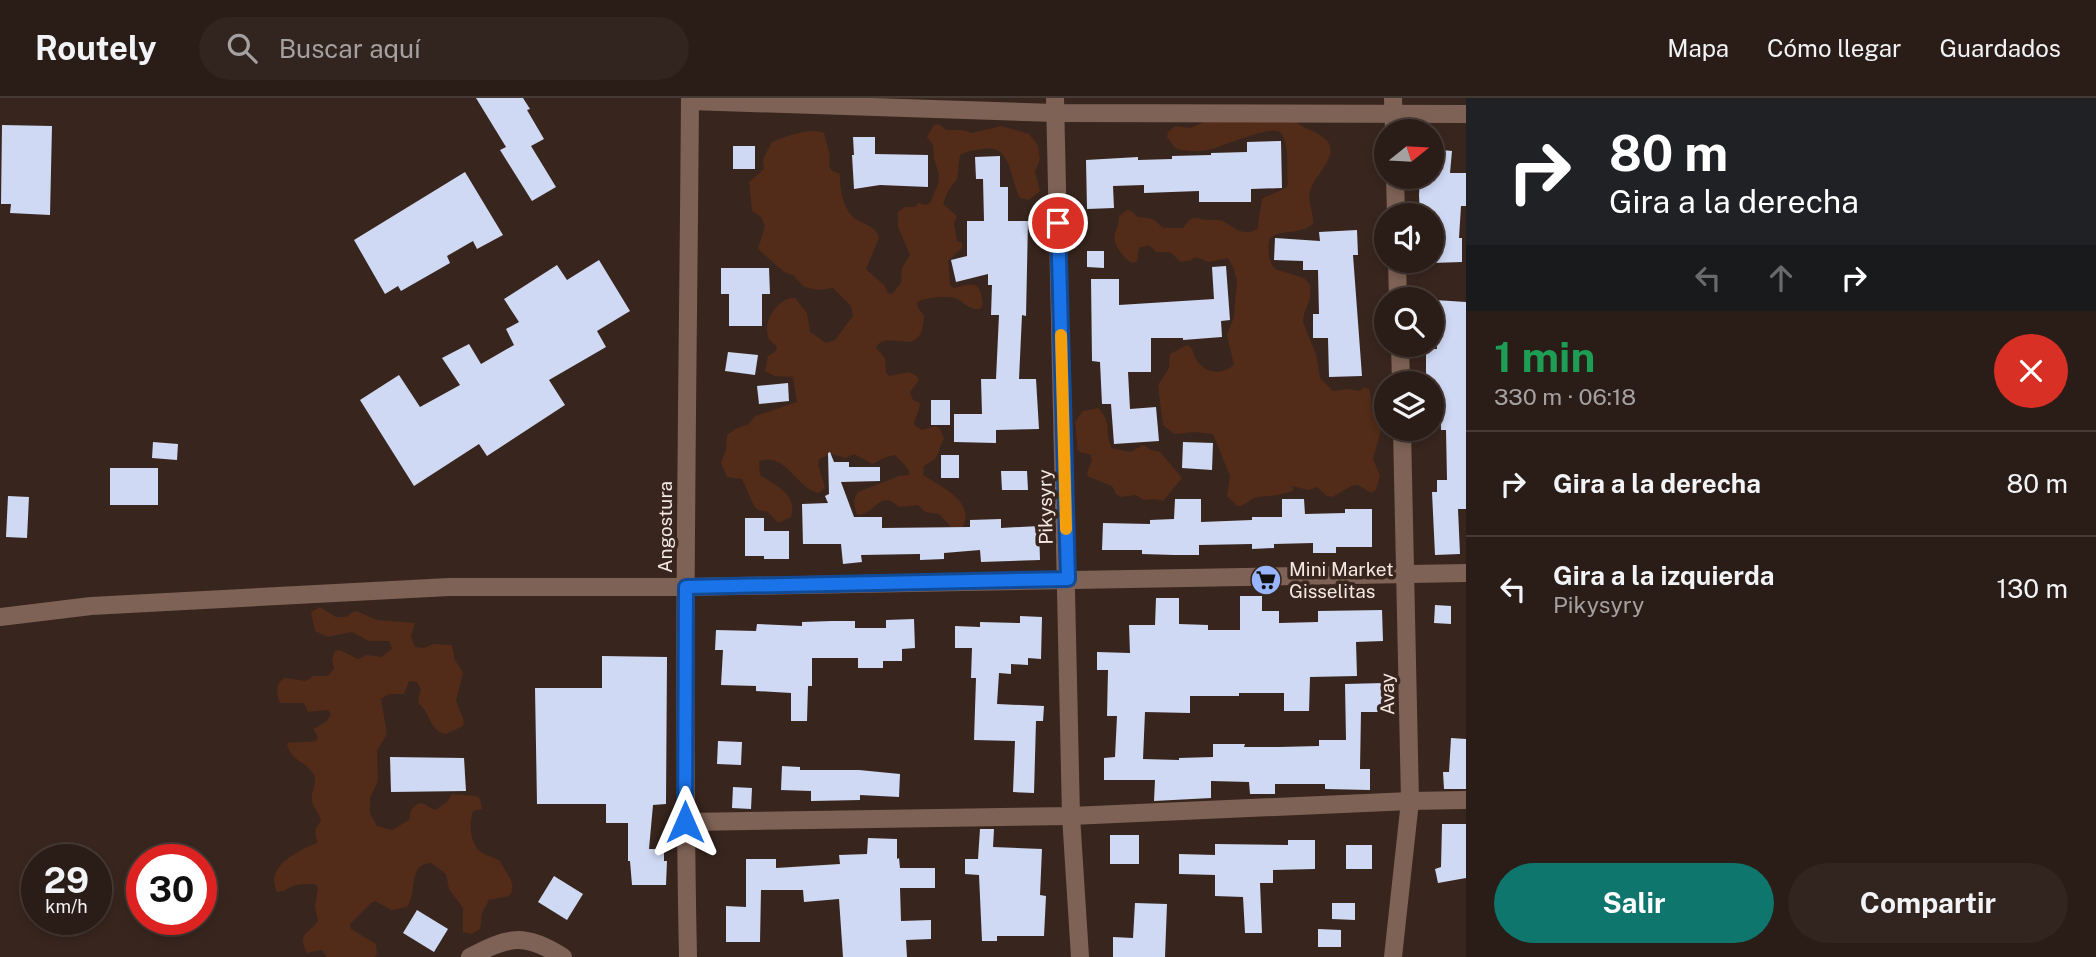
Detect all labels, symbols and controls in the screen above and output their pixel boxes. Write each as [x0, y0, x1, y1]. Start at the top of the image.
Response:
search box [199, 17, 689, 80]
text: Routely [35, 29, 157, 67]
icon: search [223, 29, 261, 67]
text: Buscar aquí [279, 33, 421, 64]
text: Mapa [1667, 34, 1729, 62]
text: Cómo llegar [1767, 34, 1901, 62]
text: Guardados [1939, 34, 2061, 62]
north arrow [1374, 119, 1444, 189]
map controls [1374, 119, 1444, 441]
text: 80 m [1609, 124, 1728, 182]
icon: right [1494, 126, 1585, 217]
text: Gira a la derecha [1609, 183, 1859, 220]
pin [1028, 193, 1088, 253]
button: sound [1374, 203, 1444, 273]
icon: arrive [1039, 204, 1077, 242]
icon: left [1689, 259, 1727, 297]
icon: ahead [1762, 259, 1800, 297]
icon: right [1835, 259, 1873, 297]
button: search [1374, 287, 1444, 357]
text: 1 min [1494, 332, 1595, 381]
button: close [1994, 334, 2068, 408]
button: layers [1374, 371, 1444, 441]
text: 330 m · 06:18 [1494, 383, 1636, 410]
icon: right [1494, 465, 1532, 503]
text: Gira a la derecha [1553, 468, 1761, 499]
text: 80 m [2007, 468, 2068, 499]
street label: Pikysyry [1033, 469, 1057, 545]
street label: Angostura [654, 481, 676, 573]
place label: Mini Market Gisselitas [1289, 558, 1394, 602]
text: Gira a la izquierda [1553, 560, 1775, 591]
supermarket icon: Mini Market Gisselitas [1249, 563, 1283, 597]
icon: left [1494, 570, 1532, 608]
text: 130 m [1996, 573, 2068, 604]
text: Pikysyry [1553, 591, 1644, 618]
street label: Avay [1376, 673, 1398, 715]
position arrow [648, 785, 722, 859]
speed limit sign: 30 [126, 844, 217, 935]
text: 29 [44, 860, 89, 901]
button: Salir [1494, 863, 1774, 943]
button: Compartir [1788, 863, 2068, 943]
text: km/h [45, 896, 88, 917]

